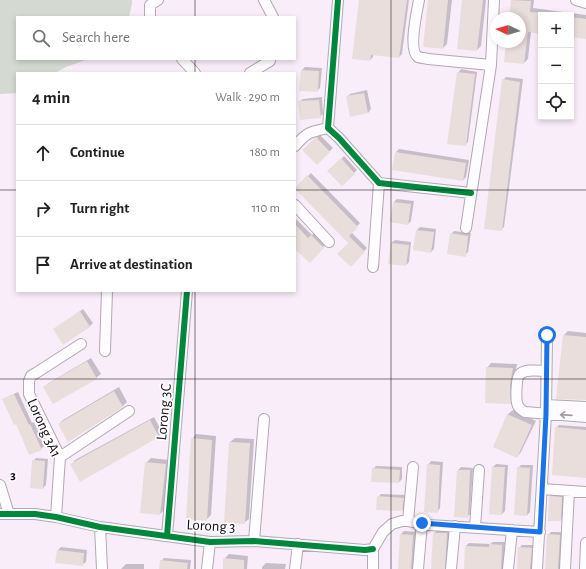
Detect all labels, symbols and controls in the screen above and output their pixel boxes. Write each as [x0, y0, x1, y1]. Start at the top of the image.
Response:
north arrow [490, 12, 526, 48]
map controls [538, 12, 574, 120]
button: + [538, 12, 574, 48]
search box [16, 16, 296, 60]
icon: search [30, 27, 52, 49]
text: Search here [62, 30, 130, 45]
button: − [538, 48, 574, 84]
button: locate [538, 84, 574, 120]
text: 4 min [32, 89, 70, 106]
text: Walk · 290 m [215, 91, 280, 104]
icon: ahead [32, 142, 54, 164]
text: Continue [70, 145, 125, 160]
text: 180 m [250, 146, 280, 159]
icon: right [32, 198, 54, 220]
text: Turn right [70, 201, 129, 216]
text: 110 m [252, 202, 280, 215]
icon: arrive [32, 254, 54, 276]
text: Arrive at destination [70, 257, 193, 272]
route start [538, 326, 556, 344]
street label: Lorong 3C [154, 383, 174, 441]
street label: Lorong 3A1 [24, 396, 64, 460]
one-way arrow [560, 412, 573, 419]
text: 3 [10, 469, 16, 482]
route end [413, 514, 431, 532]
street label: Lorong 3 [186, 517, 236, 535]

